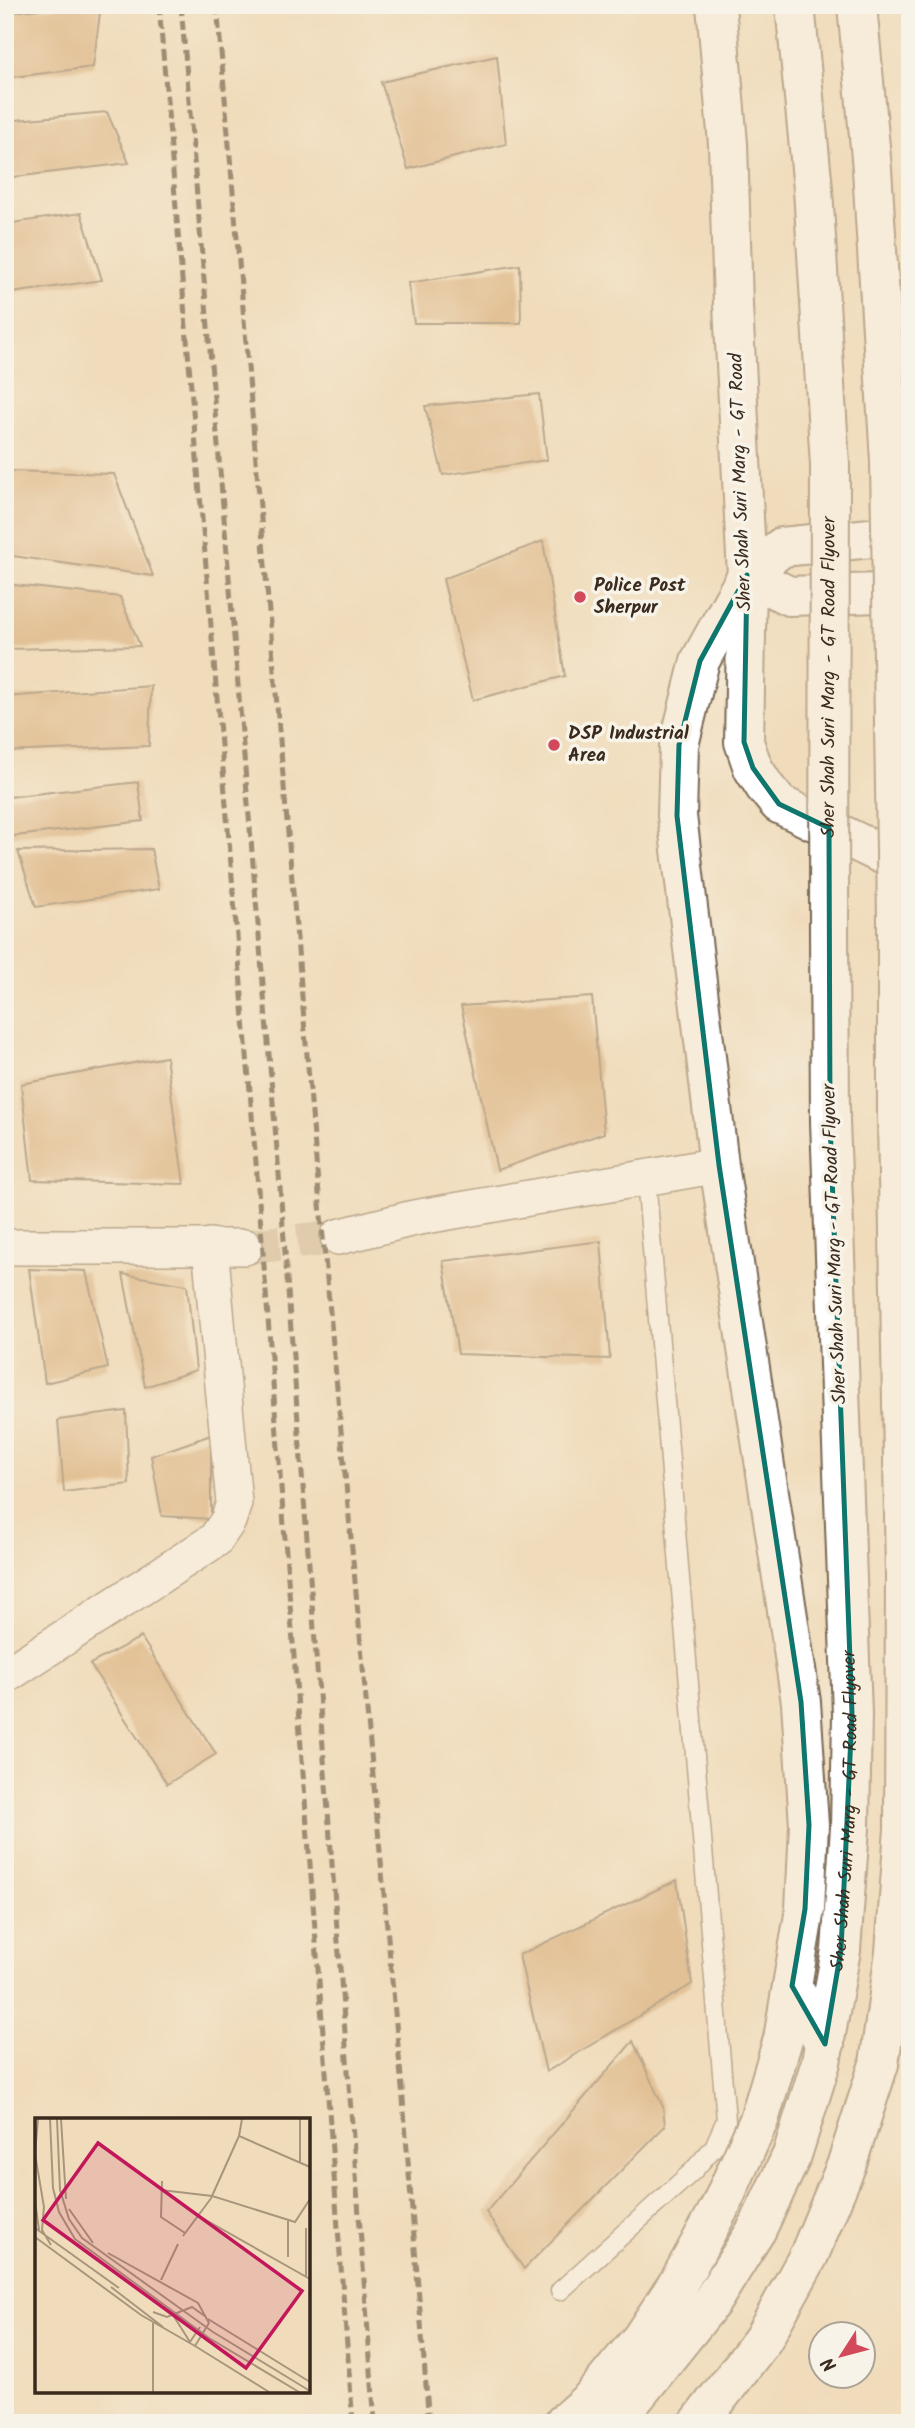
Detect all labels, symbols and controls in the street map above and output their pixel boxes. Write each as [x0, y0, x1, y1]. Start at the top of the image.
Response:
street label: Sher Shah Suri Marg - GT Road [721, 352, 760, 611]
street label: Sher Shah Suri Marg - GT Road Flyover [814, 515, 845, 837]
place label: Police Post Sherpur [594, 571, 686, 623]
marker: Police Post Sherpur [572, 589, 588, 605]
place label: DSP Industrial Area [568, 719, 690, 771]
marker: DSP Industrial Area [546, 737, 562, 753]
street label: Sher Shah Suri Marg - GT Road Flyover [814, 1082, 856, 1405]
street label: Sher Shah Suri Marg - GT Road Flyover [823, 1648, 867, 1973]
inset map [35, 2118, 310, 2393]
north arrow [806, 2320, 876, 2390]
text: N [814, 2350, 846, 2377]

